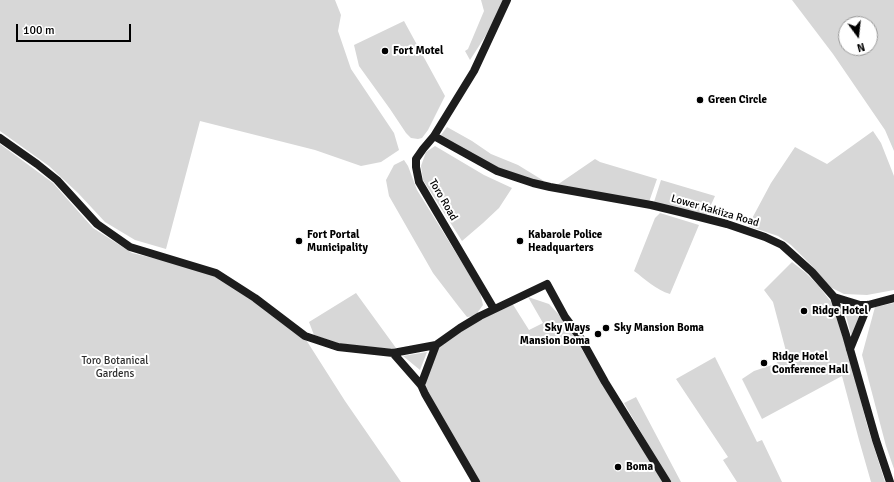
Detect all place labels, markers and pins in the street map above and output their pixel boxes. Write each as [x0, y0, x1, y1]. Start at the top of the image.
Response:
place label: Fort Motel [393, 44, 443, 58]
marker: Fort Motel [380, 46, 390, 56]
place label: Green Circle [708, 93, 767, 107]
marker: Green Circle [695, 95, 705, 105]
place label: Fort Portal Municipality [307, 228, 368, 254]
place label: Kabarole Police Headquarters [528, 228, 602, 254]
marker: Fort Portal Municipality [294, 236, 304, 246]
marker: Kabarole Police Headquarters [515, 236, 525, 246]
place label: Ridge Hotel [812, 304, 868, 318]
marker: Ridge Hotel [799, 306, 809, 316]
place label: Sky Ways Mansion Boma [520, 321, 590, 347]
place label: Sky Mansion Boma [614, 321, 704, 335]
marker: Sky Mansion Boma [601, 323, 611, 333]
marker: Sky Ways Mansion Boma [593, 329, 603, 339]
place label: Ridge Hotel Conference Hall [772, 350, 848, 376]
marker: Ridge Hotel Conference Hall [759, 358, 769, 368]
place label: Boma [626, 460, 653, 474]
marker: Boma [613, 462, 623, 472]

